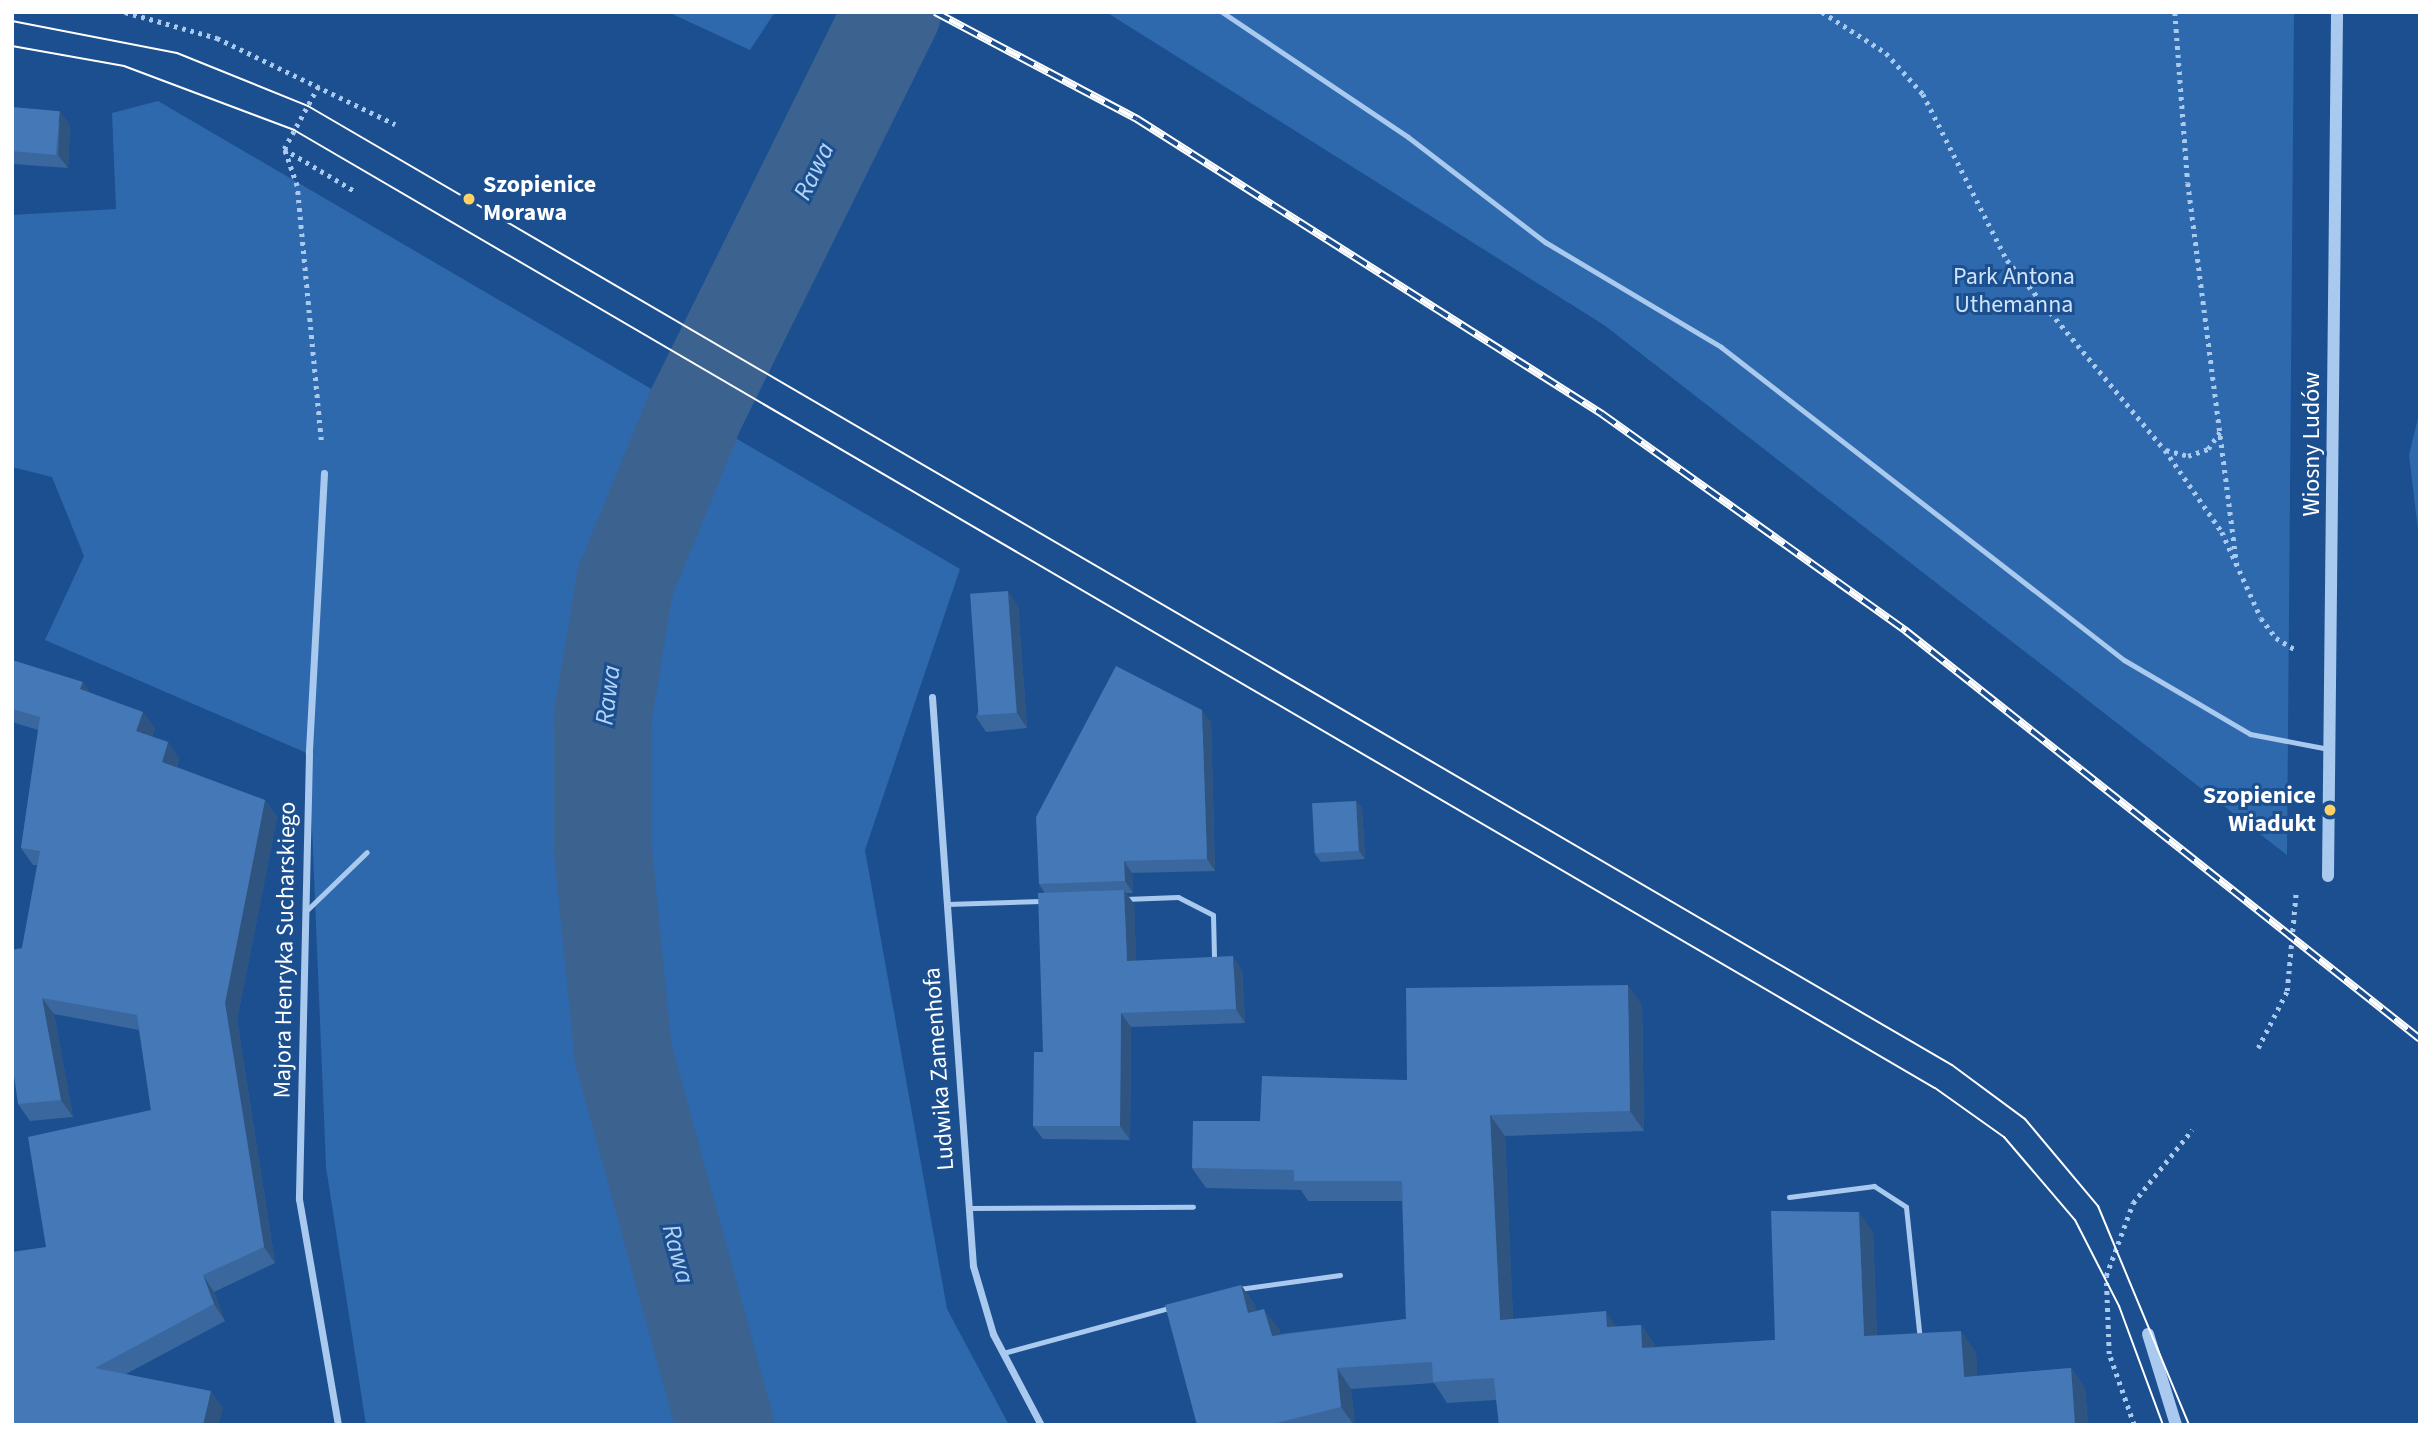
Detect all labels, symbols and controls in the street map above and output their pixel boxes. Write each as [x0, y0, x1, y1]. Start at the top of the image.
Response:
water label: Rawa [787, 137, 841, 205]
place label: Szopienice Morawa [483, 171, 596, 227]
marker: Szopienice Morawa [461, 191, 477, 207]
park label: Park Antona Uthemanna [1953, 263, 2075, 319]
street label: Wiosny Ludów [2298, 372, 2326, 516]
water label: Rawa [589, 663, 627, 727]
place label: Szopienice Wiadukt [2203, 782, 2316, 838]
street label: Majora Henryka Sucharskiego [268, 801, 302, 1099]
marker: Szopienice Wiadukt [2322, 802, 2338, 818]
street label: Ludwika Zamenhofa [918, 966, 960, 1172]
water label: Rawa [655, 1221, 701, 1287]

